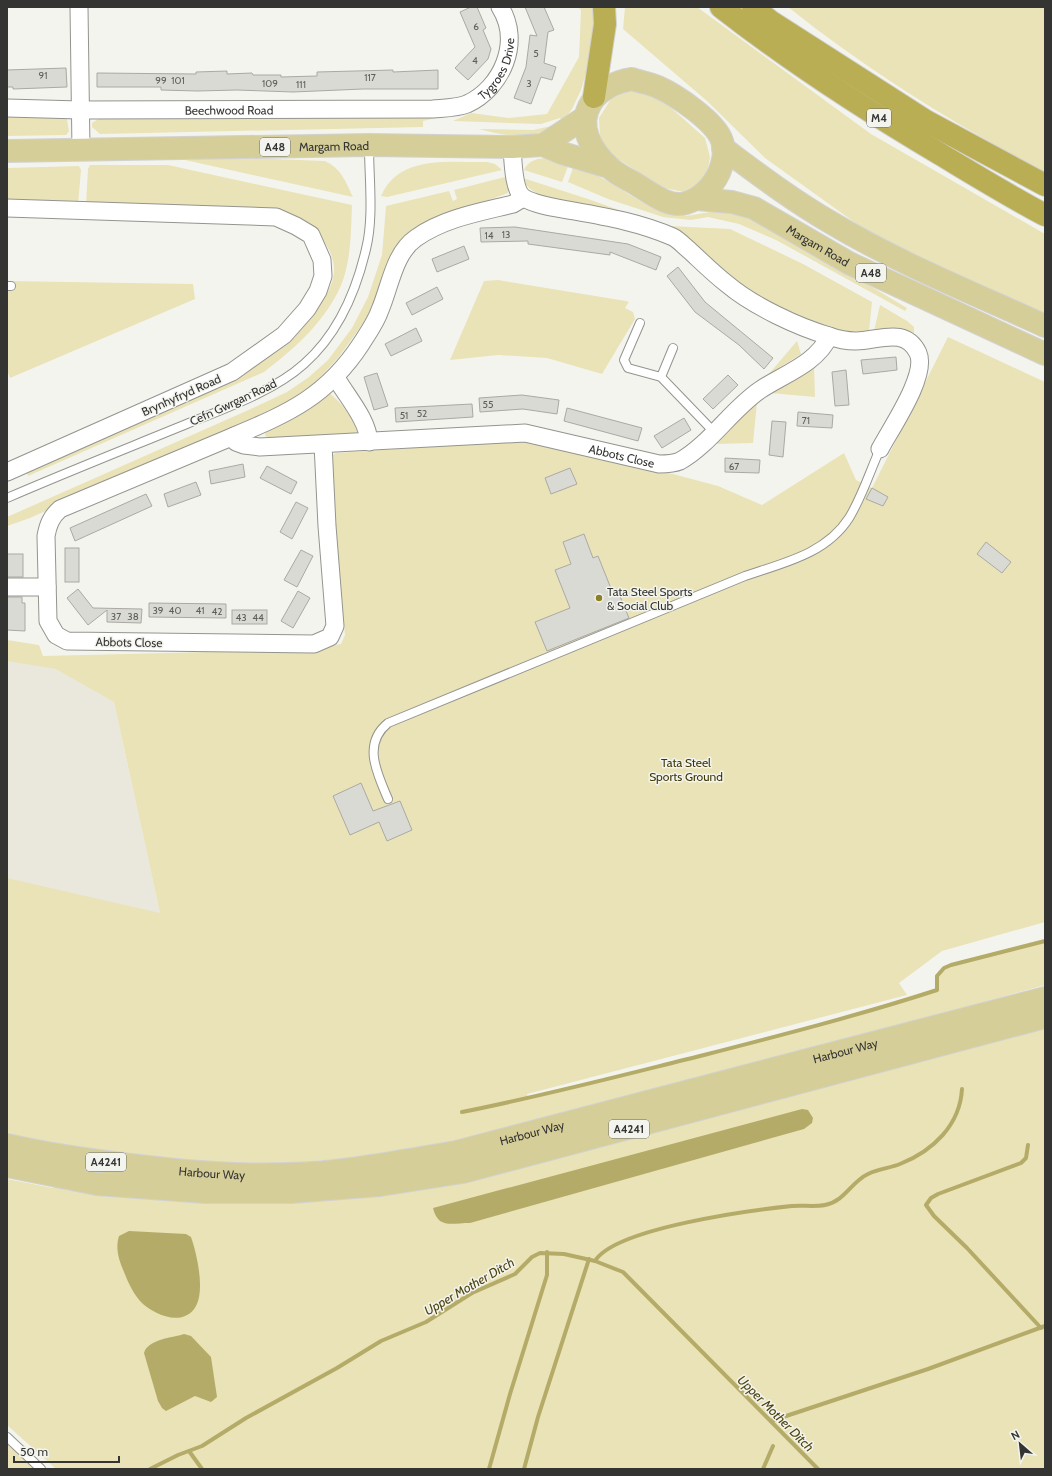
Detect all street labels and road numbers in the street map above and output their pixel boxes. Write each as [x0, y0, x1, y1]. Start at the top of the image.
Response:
street label: Tygroes Drive [475, 38, 517, 103]
street label: Beechwood Road [185, 102, 273, 117]
road number: M4 [867, 109, 891, 127]
street label: Margam Road [299, 137, 369, 154]
road number: A48 [260, 138, 290, 156]
street label: Margam Road [784, 221, 852, 269]
road number: A48 [856, 264, 886, 282]
street label: Brynhyfryd Road [139, 371, 223, 419]
street label: Cefn Gwrgan Road [187, 375, 279, 429]
street label: Abbots Close [587, 441, 656, 470]
street label: Abbots Close [95, 634, 163, 650]
street label: Harbour Way [811, 1035, 879, 1066]
street label: Harbour Way [498, 1117, 566, 1148]
road number: A4241 [609, 1120, 649, 1138]
road number: A4241 [86, 1153, 126, 1171]
street label: Harbour Way [178, 1163, 245, 1182]

